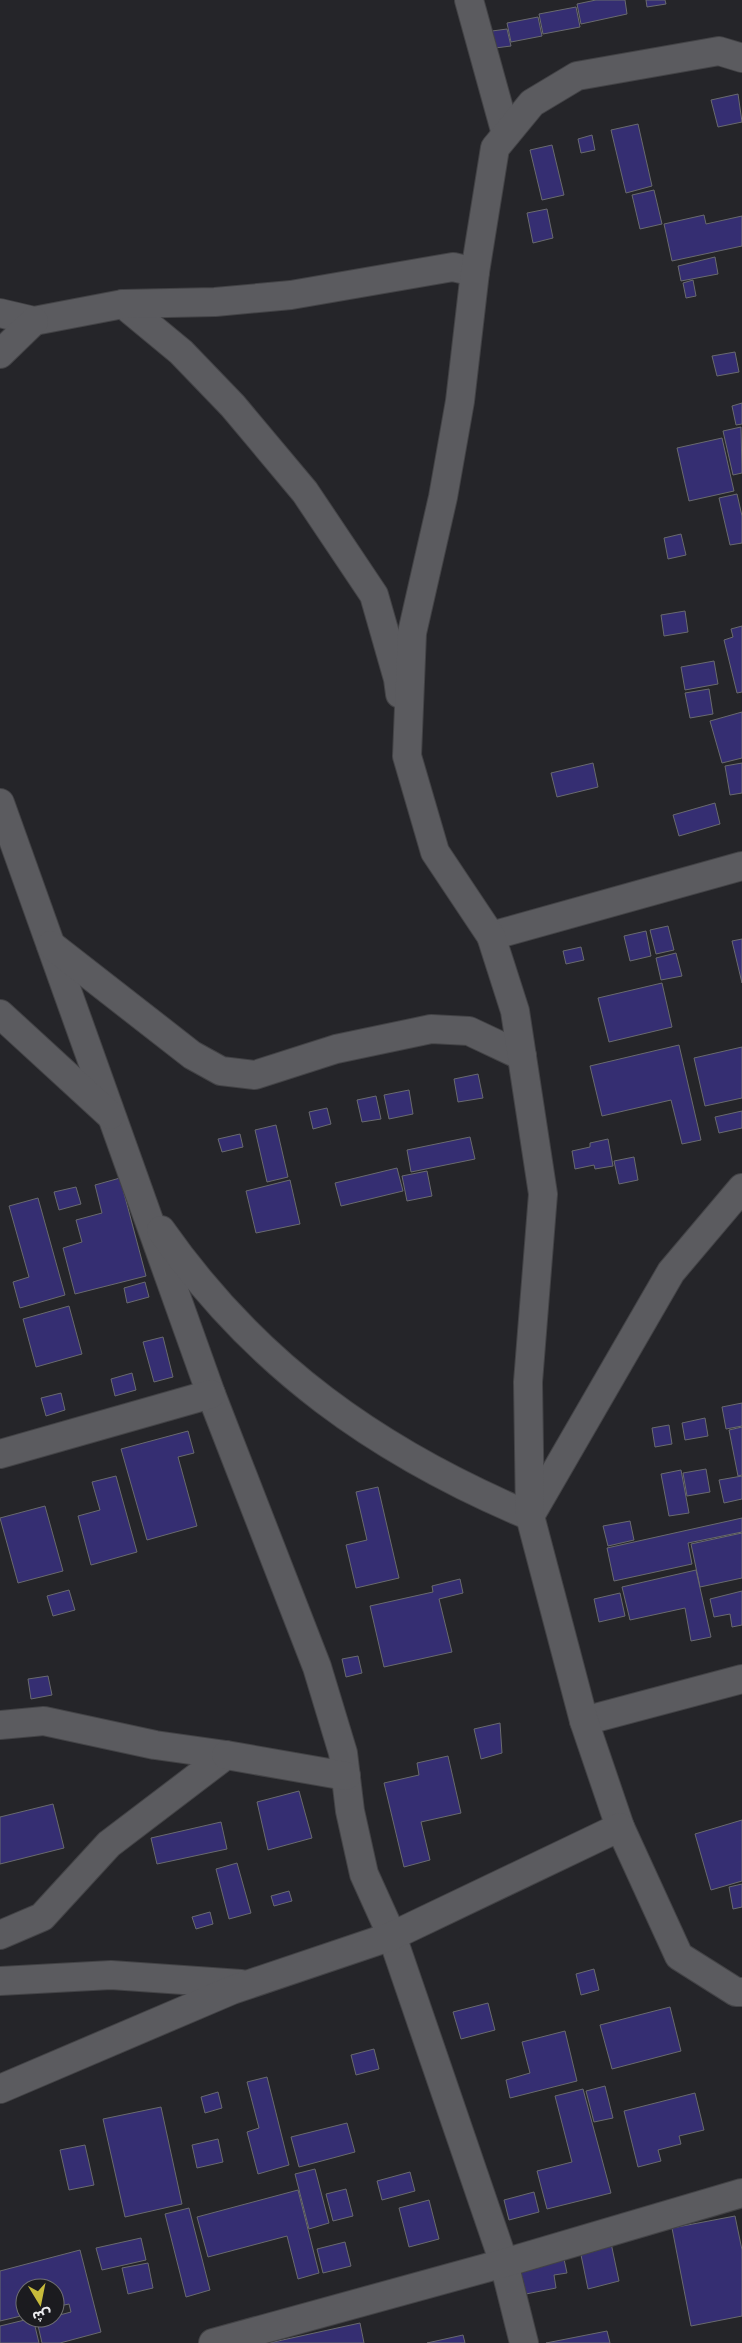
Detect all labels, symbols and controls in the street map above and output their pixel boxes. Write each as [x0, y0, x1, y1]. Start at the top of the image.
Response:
north arrow [15, 2278, 65, 2328]
text: ش [31, 2305, 53, 2325]

